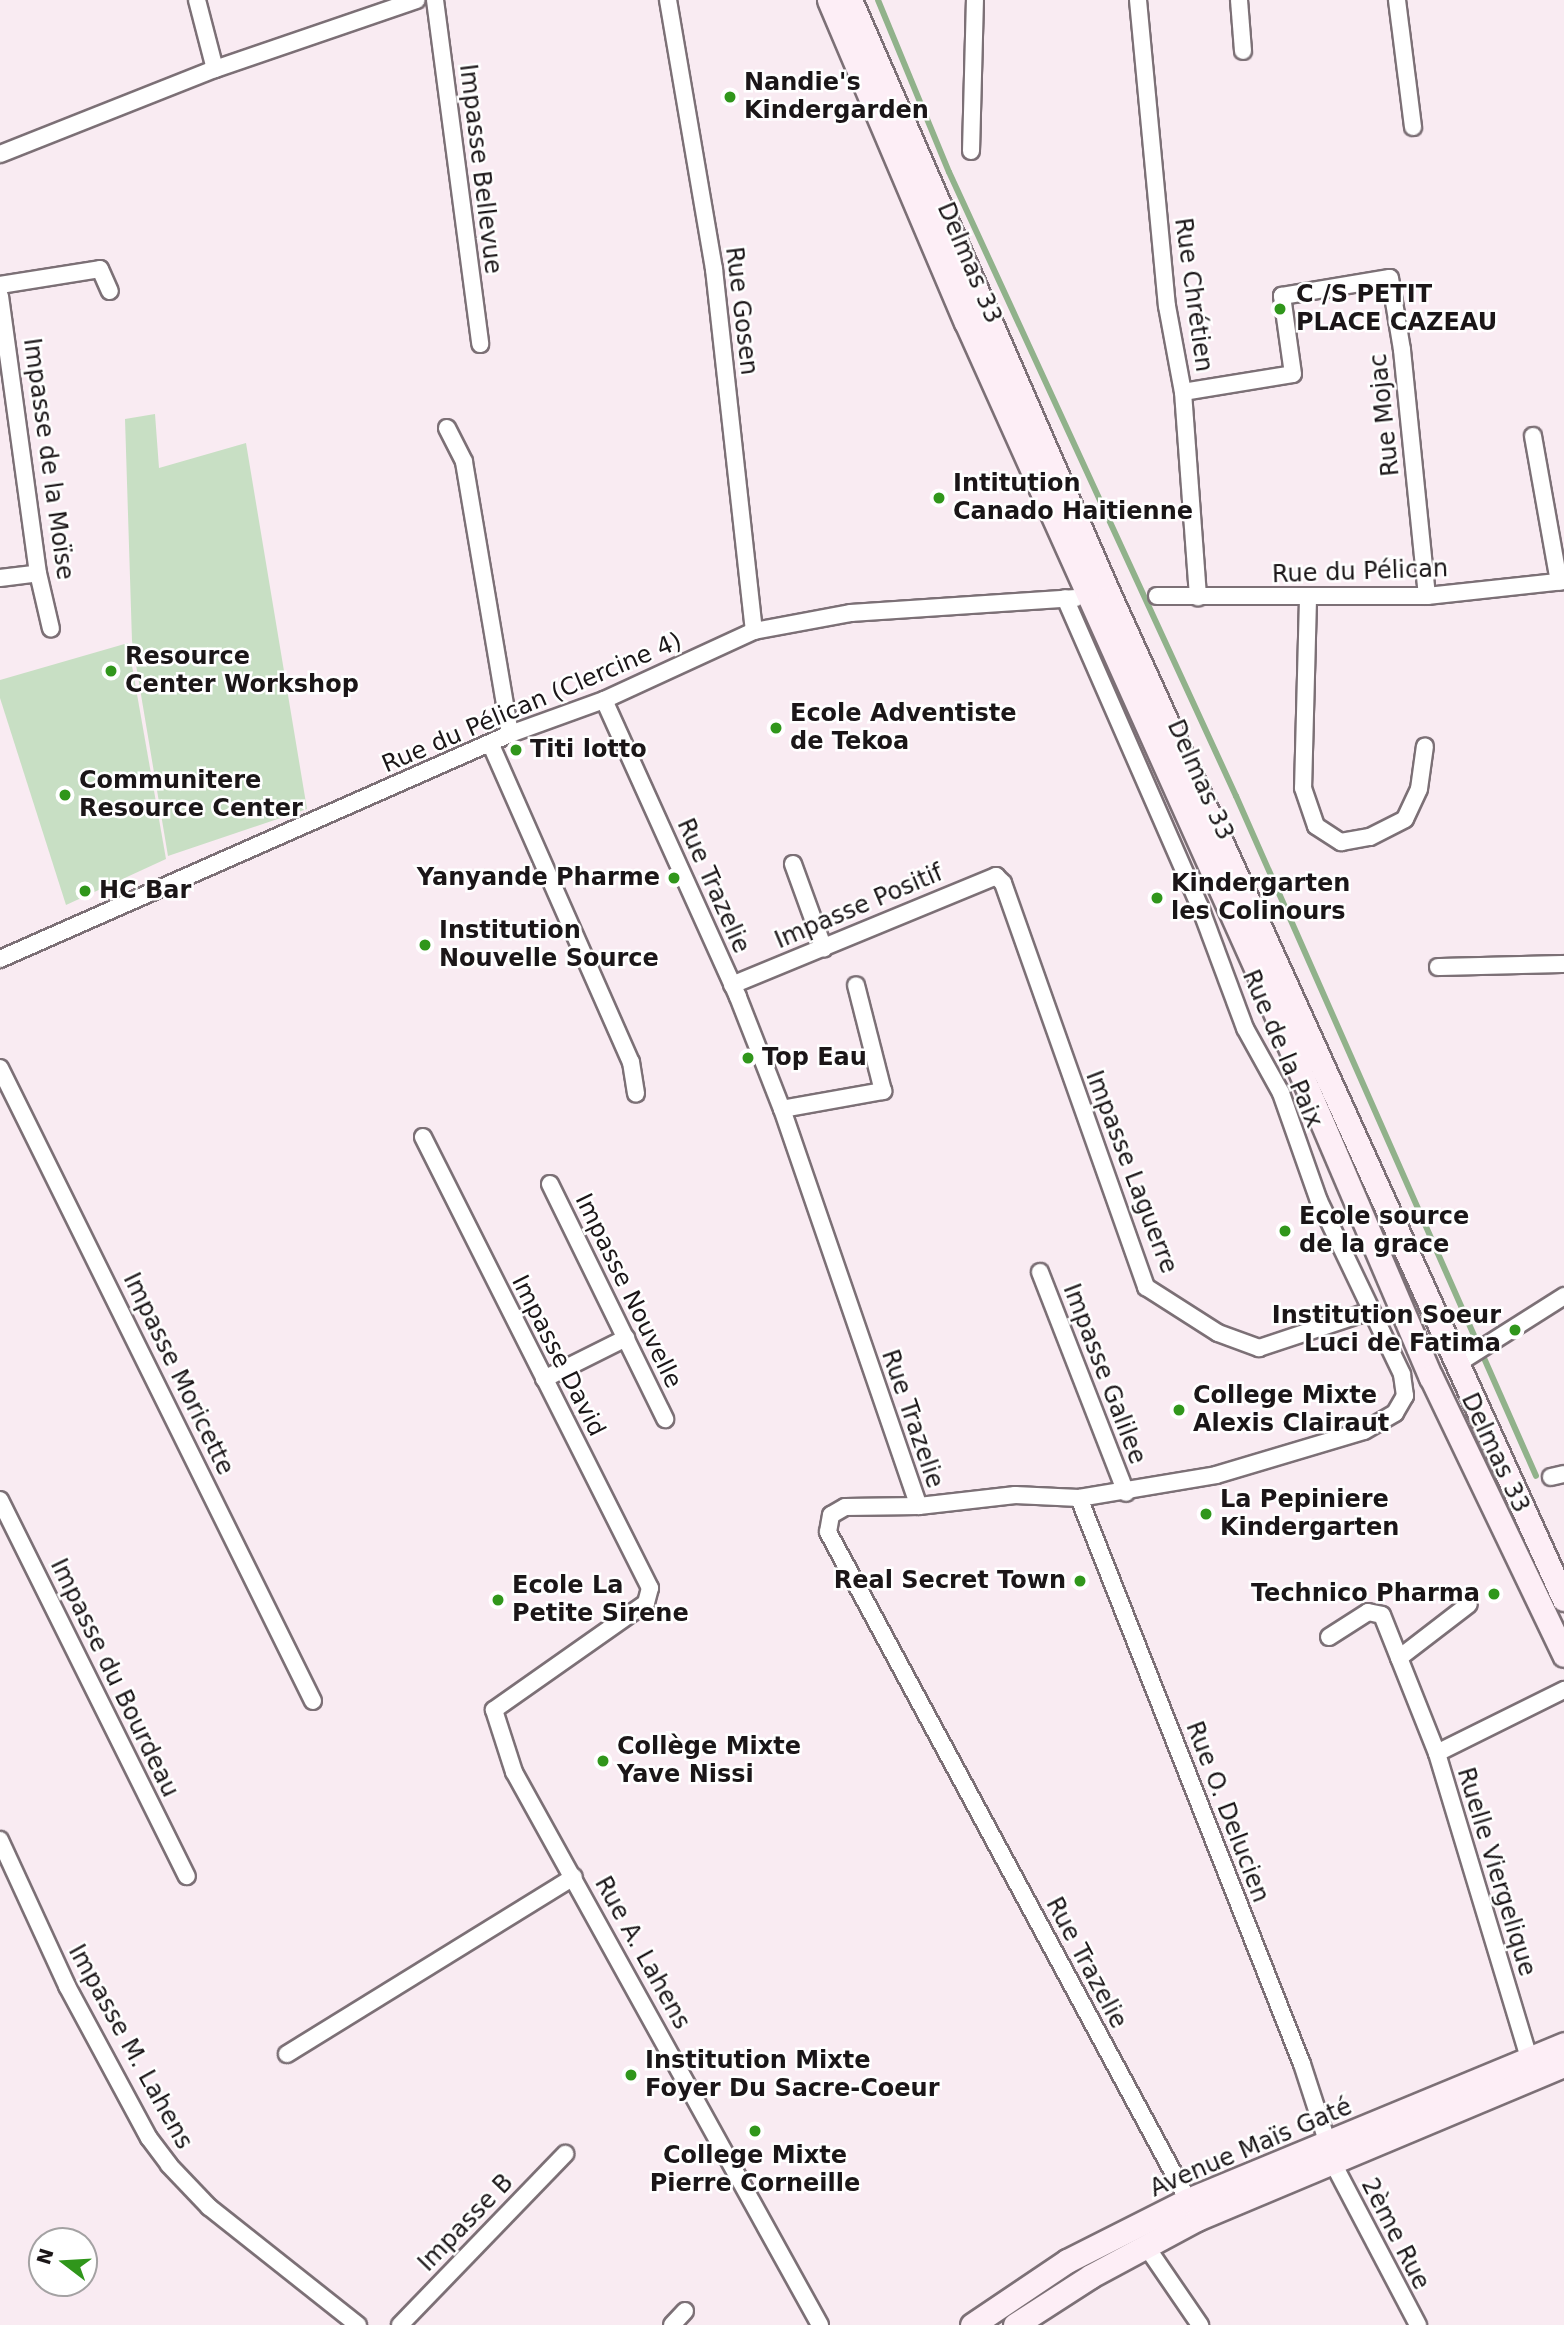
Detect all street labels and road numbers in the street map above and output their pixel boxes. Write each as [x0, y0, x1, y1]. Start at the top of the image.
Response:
street label: Impasse Bellevue [453, 62, 507, 276]
street label: Delmas 33 [931, 198, 1007, 328]
street label: Rue Chrétien [1168, 216, 1218, 374]
street label: Rue Gosen [719, 245, 763, 377]
street label: Impasse de la Moïse [17, 336, 79, 582]
street label: Rue Mojac [1364, 352, 1406, 478]
street label: Rue du Pélican [1271, 555, 1449, 589]
street label: Rue du Pélican (Clercine 4) [378, 627, 686, 779]
street label: Delmas 33 [1161, 715, 1239, 845]
street label: Rue Trazelie [670, 814, 756, 958]
street label: Impasse Positif [771, 859, 947, 955]
street label: Rue de la Paix [1236, 966, 1328, 1132]
street label: Impasse Laguerre [1079, 1067, 1183, 1277]
street label: Impasse Nouvelle [568, 1189, 688, 1393]
street label: Impasse Moricette [117, 1268, 239, 1480]
street label: Impasse David [505, 1271, 611, 1441]
street label: Impasse Galilee [1056, 1280, 1152, 1468]
street label: Rue Trazelie [875, 1346, 949, 1492]
street label: Delmas 33 [1455, 1389, 1535, 1517]
street label: Impasse du Bourdeau [44, 1554, 184, 1802]
street label: Rue O. Delucien [1179, 1718, 1275, 1906]
street label: Ruelle Viergelique [1451, 1764, 1541, 1980]
street label: Rue A. Lahens [588, 1872, 696, 2034]
street label: Rue Trazelie [1039, 1893, 1133, 2033]
street label: Impasse M. Lahens [62, 1940, 198, 2154]
street label: Avenue Maïs Gaté [1146, 2092, 1356, 2204]
street label: Impasse B [412, 2168, 520, 2278]
street label: 2ème Rue [1355, 2173, 1435, 2295]

